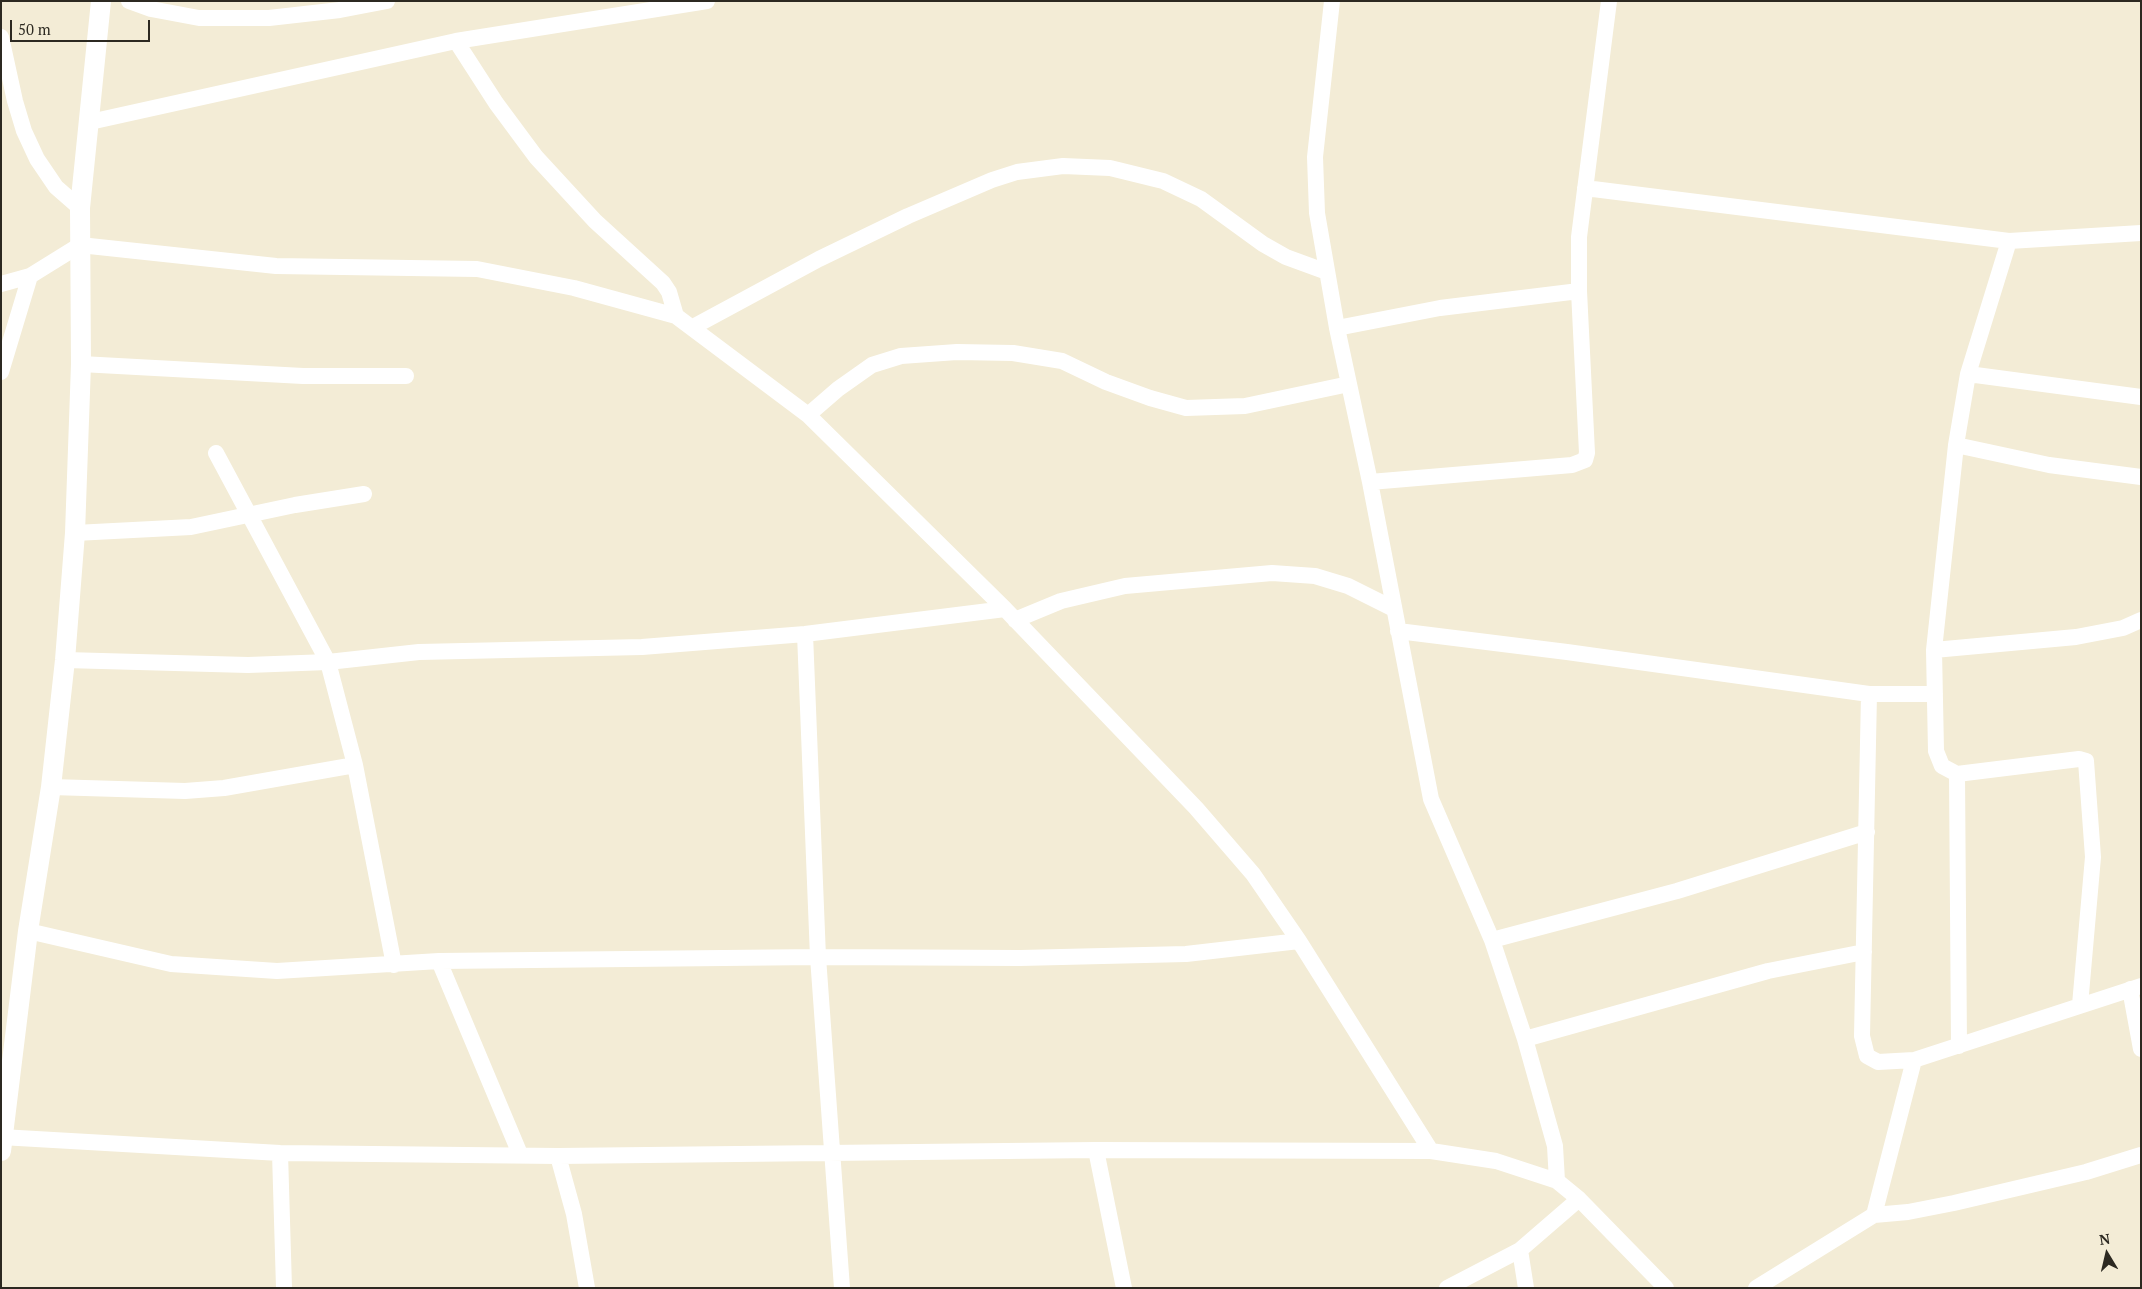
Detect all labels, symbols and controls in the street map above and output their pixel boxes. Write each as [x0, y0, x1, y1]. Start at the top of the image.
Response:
scale bar [12, 10, 152, 42]
text: 50 m [18, 19, 51, 39]
text: N [2098, 1228, 2111, 1249]
north arrow [2082, 1229, 2132, 1279]

